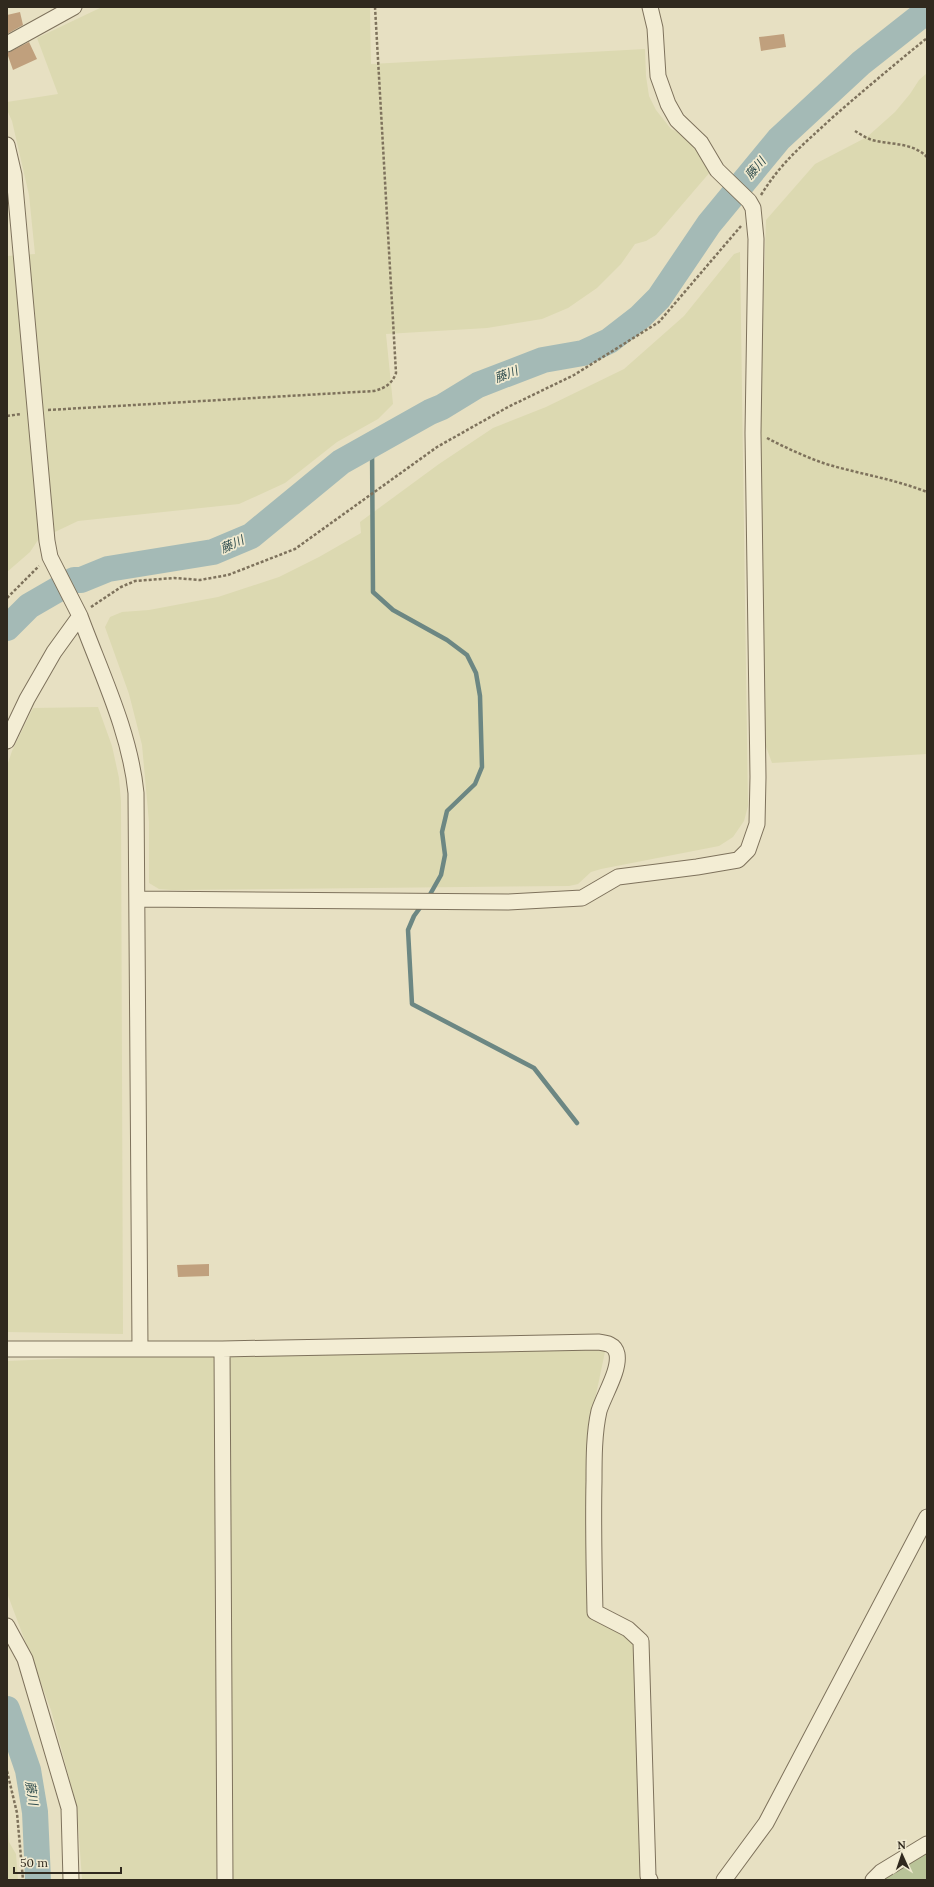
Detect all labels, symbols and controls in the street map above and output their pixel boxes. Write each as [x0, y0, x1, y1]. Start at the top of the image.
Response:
water label: 藤川 [742, 152, 770, 182]
water label: 藤川 [492, 362, 522, 385]
water label: 藤川 [218, 531, 248, 556]
water label: 藤川 [23, 1780, 42, 1808]
north arrow [882, 1835, 922, 1875]
text: N [897, 1838, 907, 1852]
scale bar [14, 1849, 121, 1875]
text: 50 m [20, 1855, 48, 1870]

